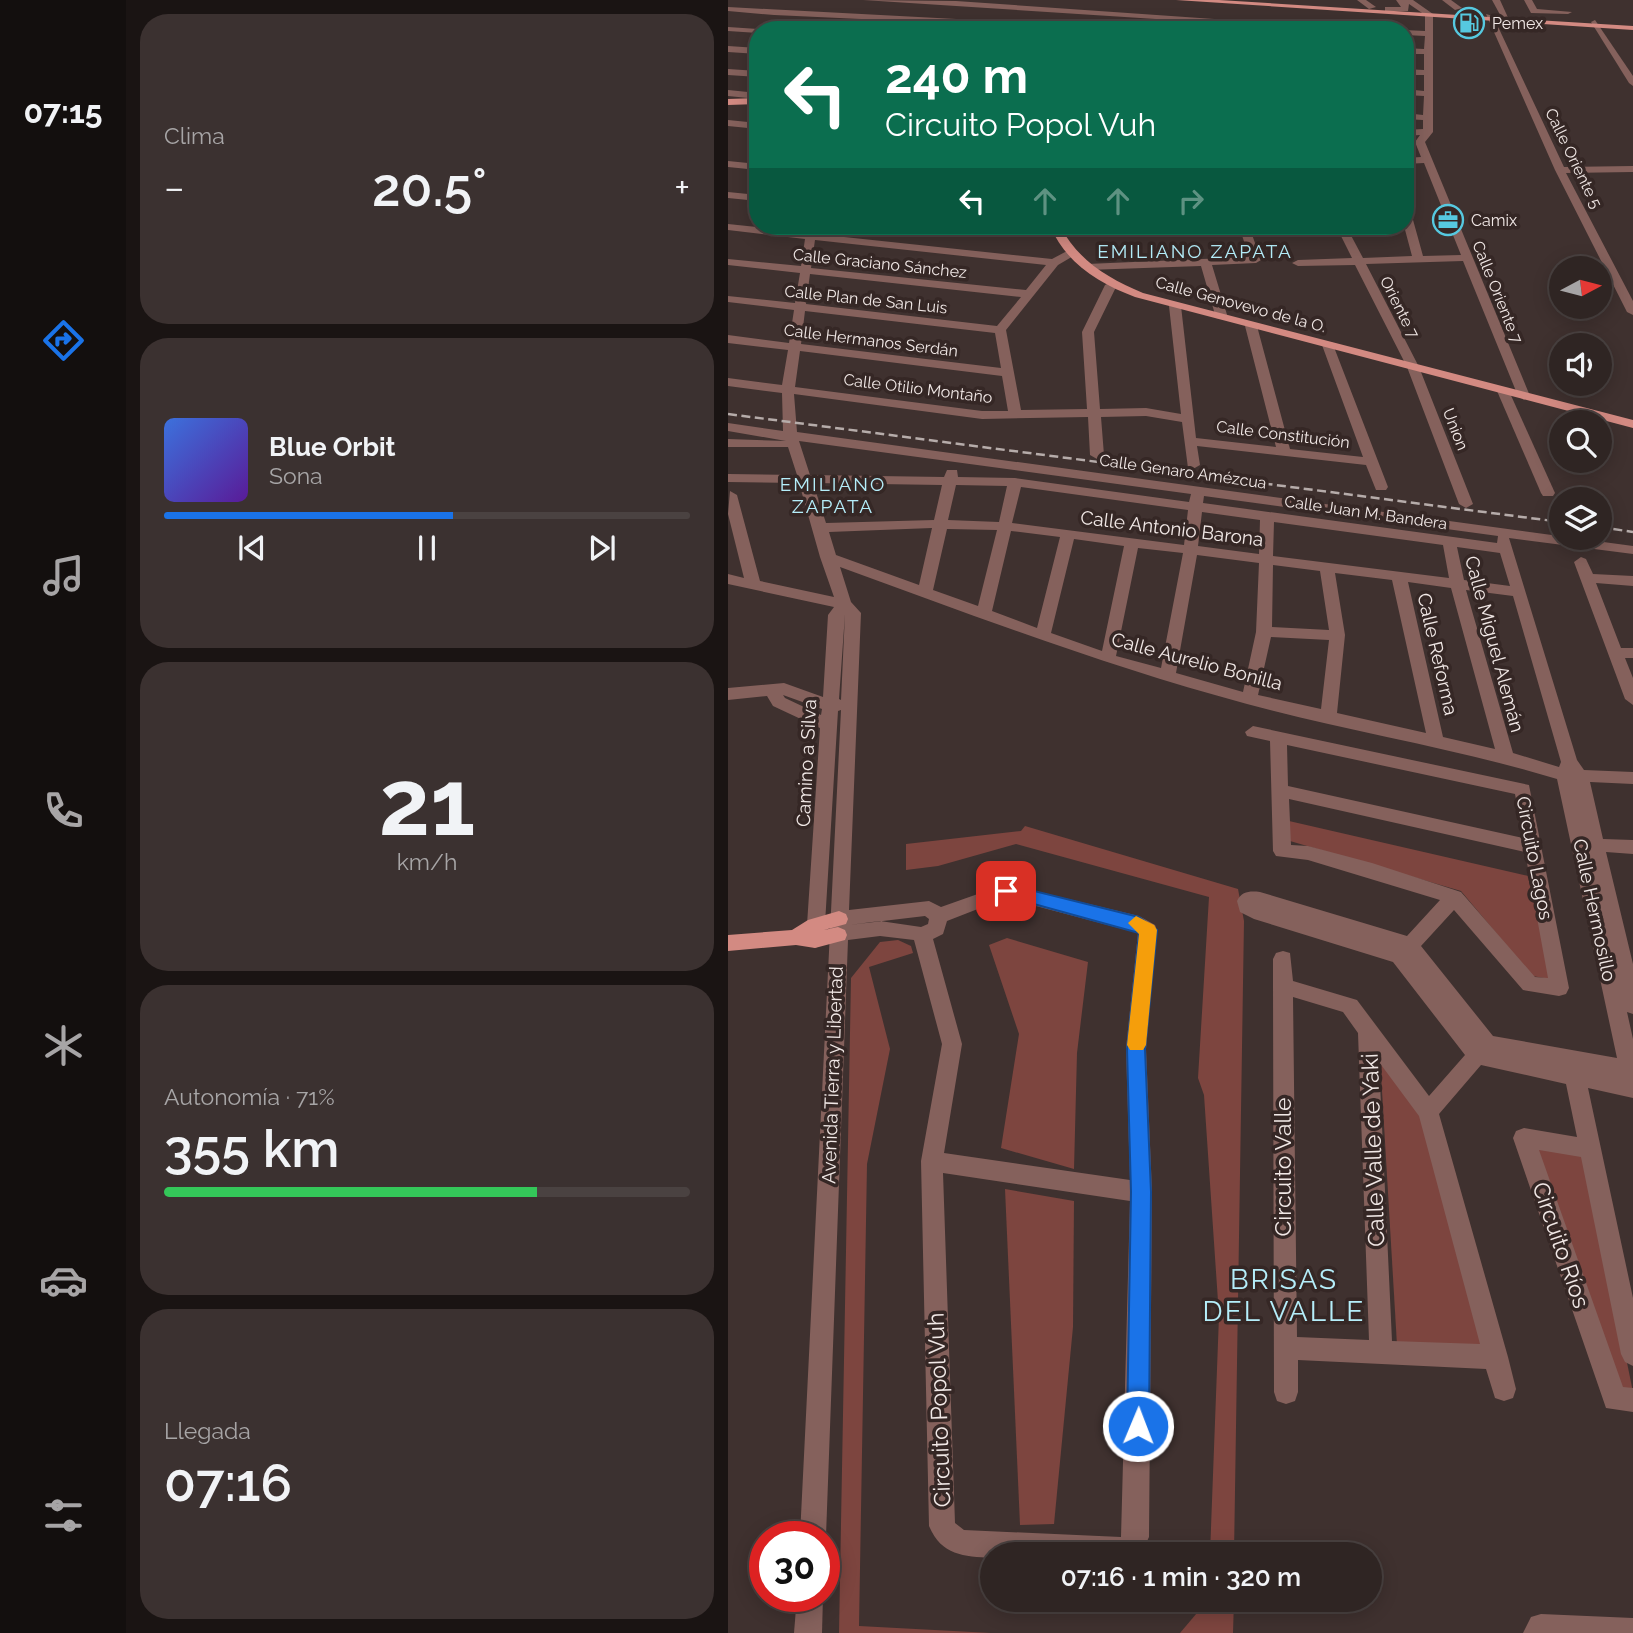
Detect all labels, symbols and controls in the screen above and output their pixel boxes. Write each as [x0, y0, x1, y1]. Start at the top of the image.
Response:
fuel station icon: Pemex [1452, 6, 1486, 40]
place label: Pemex [1492, 14, 1543, 33]
text: 240 m [885, 47, 1028, 104]
icon: left [770, 49, 861, 140]
text: 07:15 [23, 93, 103, 130]
street label: Calle Oriente 5 [1541, 105, 1606, 212]
text: Circuito Popol Vuh [885, 106, 1156, 143]
text: Clima [164, 122, 225, 149]
text: 20.5° [372, 157, 487, 218]
text: − [164, 165, 184, 210]
text: + [674, 165, 690, 210]
icon: left [953, 182, 991, 220]
icon: ahead [1026, 182, 1064, 220]
icon: ahead [1099, 182, 1137, 220]
icon: right [1172, 182, 1210, 220]
office icon: Camix [1431, 203, 1465, 237]
place label: Camix [1471, 211, 1517, 230]
street label: Calle Oriente 7 [1468, 238, 1527, 347]
district label: EMILIANO ZAPATA [1097, 240, 1293, 262]
street label: Calle Graciano Sánchez [792, 245, 968, 282]
north arrow [1549, 256, 1612, 318]
map controls [1549, 256, 1612, 550]
street label: Calle Genovevo de la O. [1153, 273, 1328, 336]
street label: Oriente 7 [1376, 273, 1423, 342]
street label: Calle Plan de San Luis [784, 281, 949, 318]
icon: directions [39, 316, 88, 365]
street label: Calle Hermanos Serdán [783, 320, 959, 361]
button: sound [1549, 333, 1612, 396]
street label: Calle Otilio Montaño [842, 370, 993, 407]
street label: Union [1439, 405, 1472, 453]
button: search [1549, 410, 1612, 473]
street label: Calle Constitución [1215, 417, 1351, 452]
text: Blue Orbit [269, 432, 396, 462]
street label: Calle Genaro Amézcua [1098, 450, 1268, 493]
text: Sona [269, 462, 323, 489]
district label: EMILIANO ZAPATA [780, 473, 886, 517]
button: layers [1549, 487, 1612, 550]
street label: Calle Juan M. Bandera [1283, 492, 1449, 533]
street label: Calle Antonio Barona [1079, 506, 1265, 550]
icon: previous [233, 529, 271, 567]
icon: pause [408, 529, 446, 567]
icon: next [583, 529, 621, 567]
icon: music [39, 551, 88, 600]
street label: Calle Miguel Alemán [1461, 553, 1529, 735]
street label: Calle Reforma [1413, 591, 1463, 717]
street label: Calle Aurelio Bonilla [1109, 628, 1285, 694]
street label: Camino a Silva [792, 698, 820, 828]
text: 21 [379, 749, 475, 856]
icon: phone [39, 786, 88, 835]
street label: Circuito Lagos [1512, 794, 1558, 922]
street label: Calle Hermosillo [1569, 837, 1621, 983]
text: km/h [397, 848, 457, 875]
pin [976, 861, 1036, 921]
icon: arrive [987, 872, 1025, 910]
street label: Avenida Tierra y Libertad [817, 966, 847, 1184]
icon: climate [39, 1021, 88, 1070]
street label: Calle Valle de Yaki [1356, 1053, 1389, 1247]
text: Autonomía · 71% [164, 1083, 335, 1110]
street label: Circuito Valle [1269, 1097, 1296, 1237]
text: 355 km [164, 1118, 339, 1179]
street label: Circuito Ríos [1527, 1178, 1596, 1311]
icon: car [39, 1256, 88, 1305]
district label: BRISAS DEL VALLE [1203, 1263, 1365, 1328]
street label: Circuito Popol Vuh [922, 1312, 955, 1508]
position arrow [1101, 1389, 1175, 1463]
text: Llegada [164, 1417, 251, 1444]
text: 07:16 [164, 1452, 292, 1513]
icon: filters [39, 1491, 88, 1540]
speed limit sign: 30 [749, 1521, 840, 1612]
text: 07:16 · 1 min · 320 m [1061, 1562, 1301, 1592]

